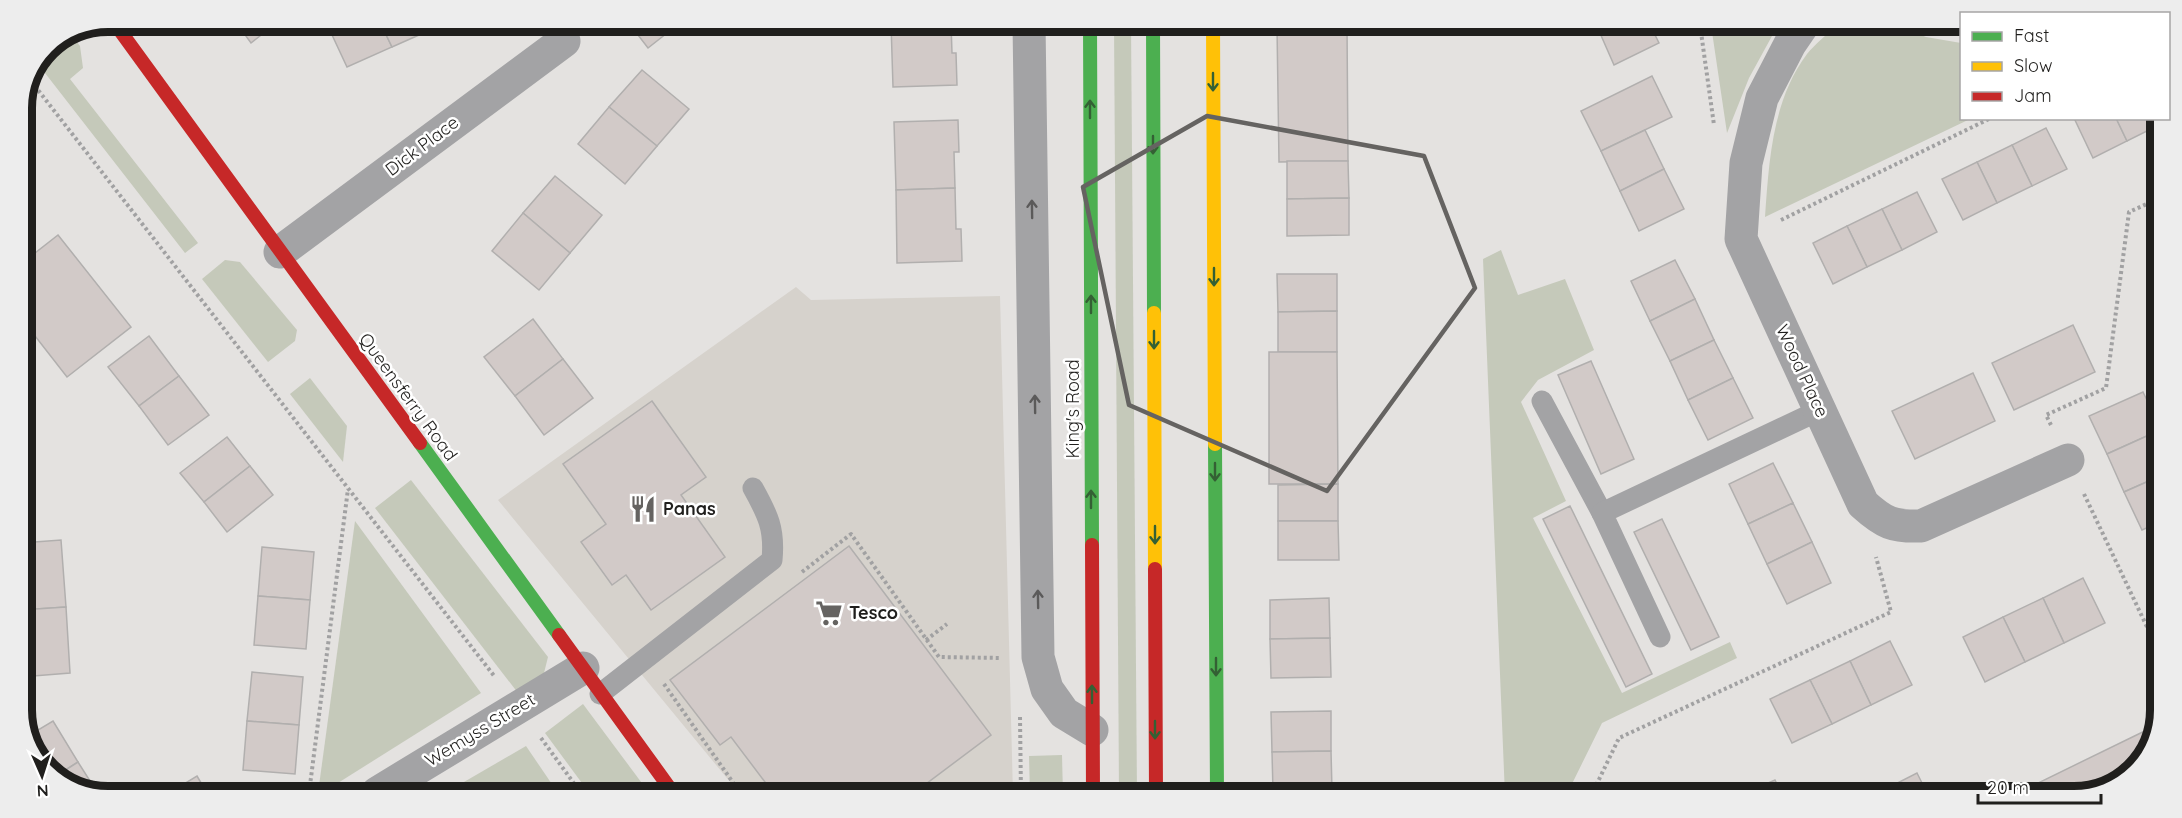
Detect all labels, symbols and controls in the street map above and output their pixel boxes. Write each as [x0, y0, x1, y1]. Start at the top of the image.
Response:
legend [1960, 12, 2170, 120]
text: Fast [2014, 24, 2049, 47]
text: Slow [2014, 54, 2052, 77]
one-way arrow [1207, 72, 1219, 92]
text: Jam [2014, 84, 2052, 107]
one-way arrow [1084, 100, 1096, 120]
street label: Dick Place [380, 111, 463, 181]
one-way arrow [1147, 134, 1159, 154]
one-way arrow [1026, 199, 1038, 219]
one-way arrow [1208, 267, 1220, 287]
one-way arrow [1085, 295, 1097, 315]
street label: Wood Place [1771, 321, 1834, 421]
street label: Queensferry Road [354, 328, 463, 465]
one-way arrow [1148, 329, 1160, 349]
street label: King's Road [1061, 359, 1084, 459]
one-way arrow [1029, 394, 1040, 414]
one-way arrow [1209, 462, 1221, 482]
one-way arrow [1085, 490, 1097, 510]
restaurant icon: Panas [628, 494, 658, 524]
place label: Panas [663, 497, 716, 520]
one-way arrow [1149, 524, 1161, 544]
one-way arrow [1032, 589, 1043, 609]
supermarket icon: Tesco [814, 598, 844, 628]
place label: Tesco [849, 601, 898, 624]
one-way arrow [1210, 657, 1222, 677]
one-way arrow [1086, 685, 1098, 705]
street label: Wemyss Street [420, 688, 539, 772]
one-way arrow [1149, 719, 1161, 739]
north arrow [12, 746, 72, 806]
scale bar [1978, 767, 2101, 805]
text: 20 m [1987, 776, 2029, 799]
text: N [36, 781, 49, 801]

